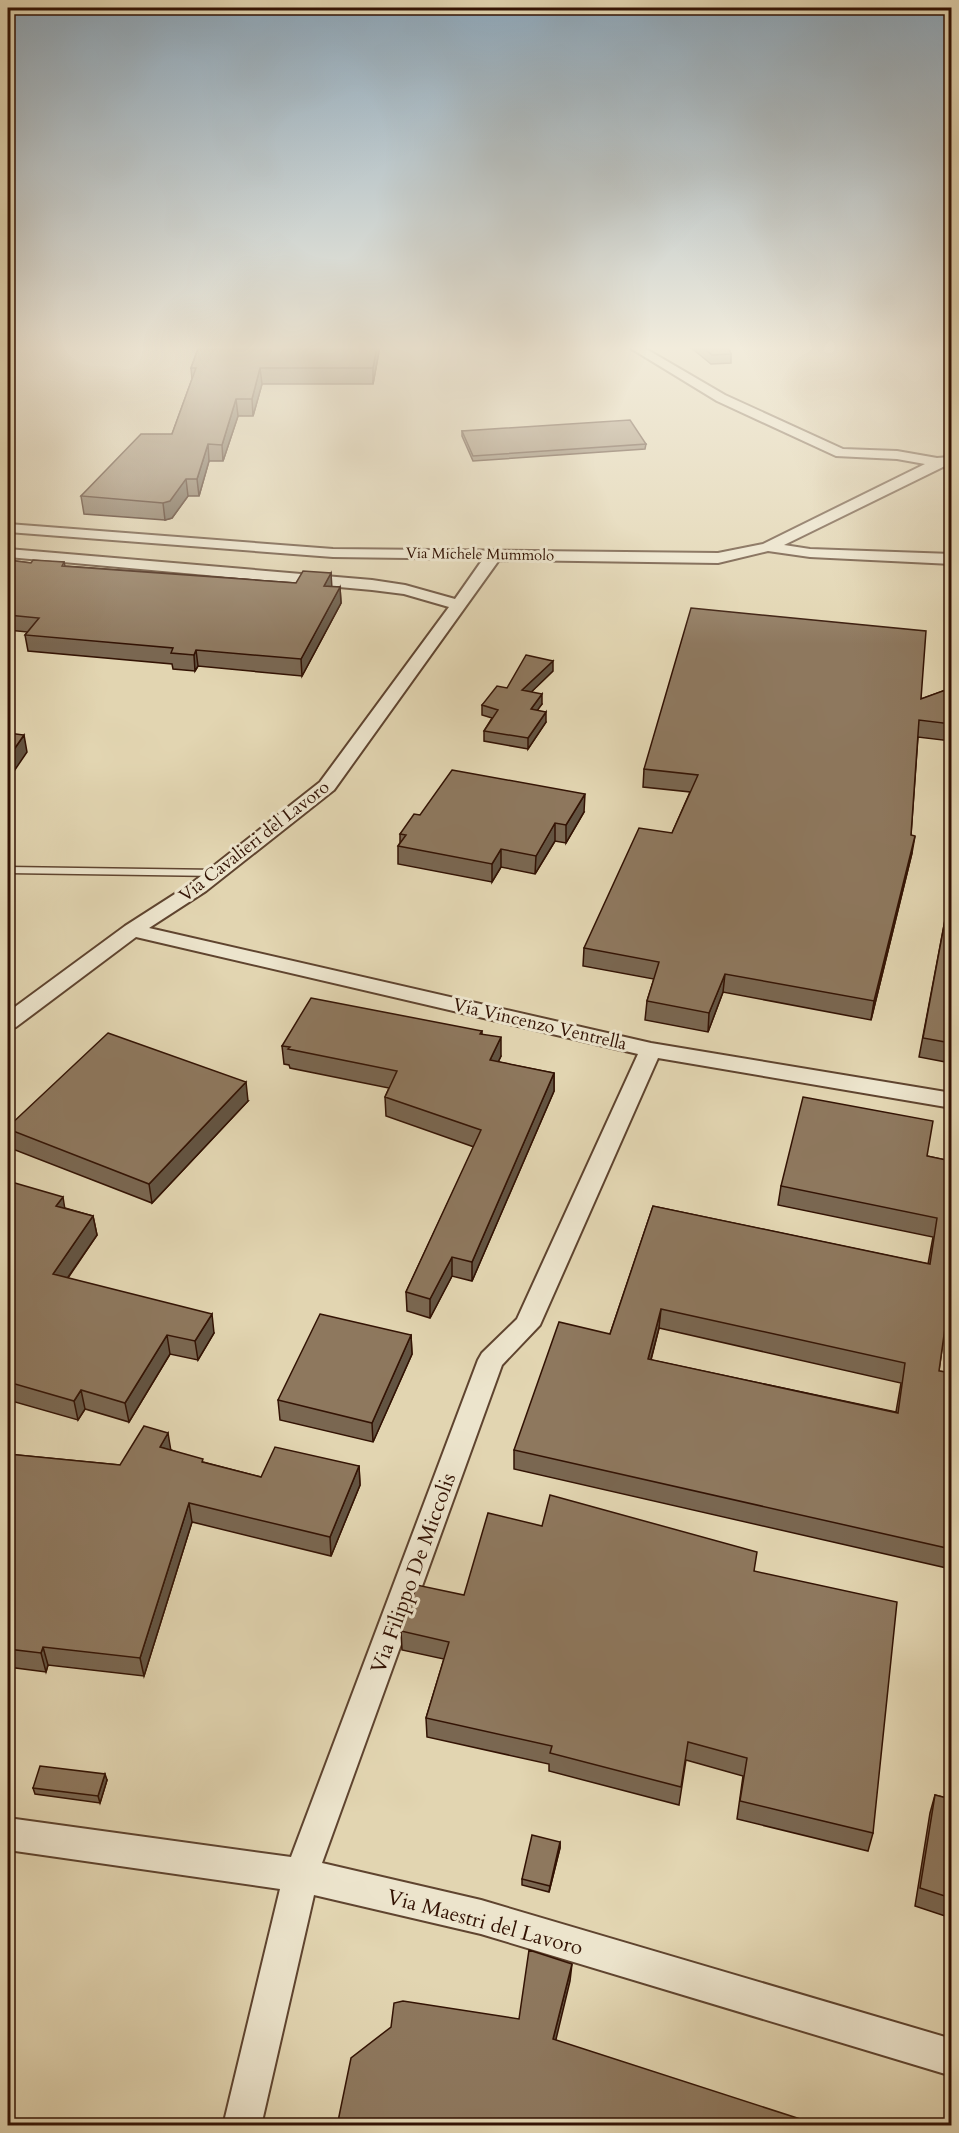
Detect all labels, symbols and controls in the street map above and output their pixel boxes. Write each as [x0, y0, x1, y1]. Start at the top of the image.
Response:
street label: Via Michele Mummolo [406, 543, 554, 565]
street label: Via Cavalieri del Lavoro [174, 775, 335, 908]
street label: Via Vincenzo Ventrella [451, 992, 629, 1057]
street label: Via Filippo De Miccolis [364, 1469, 463, 1677]
street label: Via Maestri del Lavoro [384, 1882, 586, 1963]

